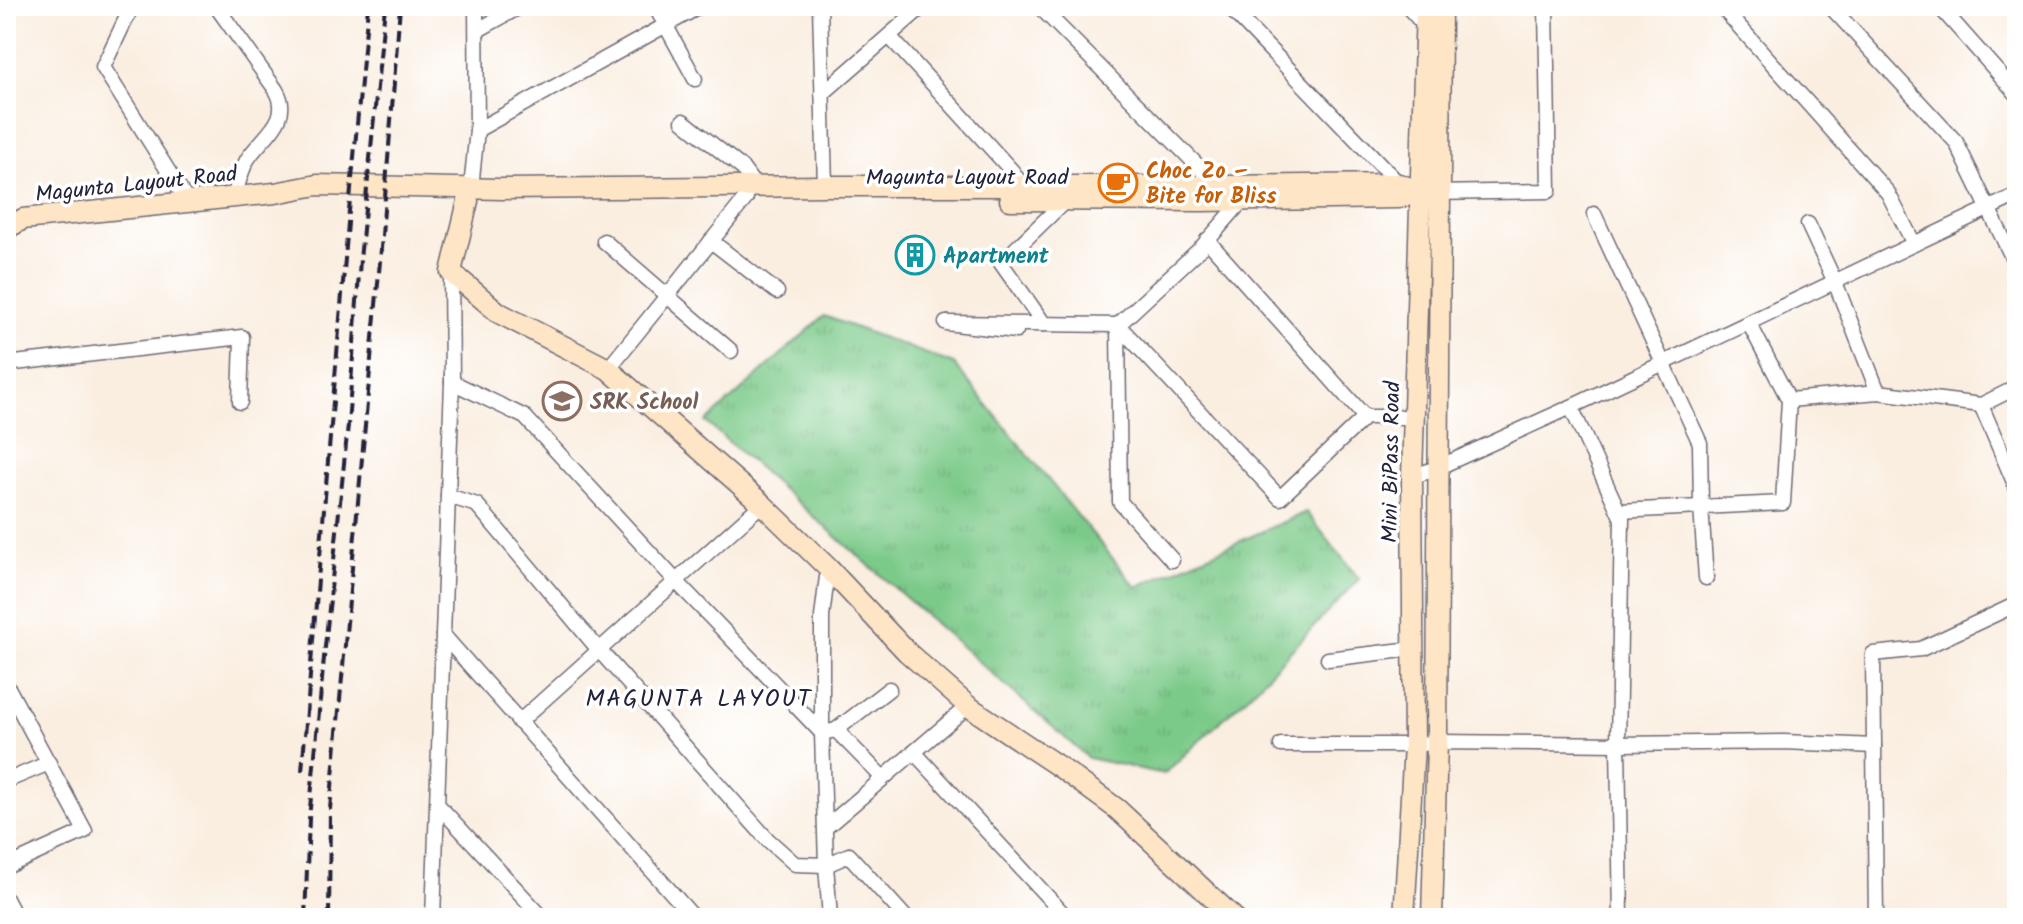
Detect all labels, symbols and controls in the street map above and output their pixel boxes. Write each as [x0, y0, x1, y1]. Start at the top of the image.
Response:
place label: Choc Zo – Bite for Bliss [1146, 155, 1277, 215]
street label: Magunta Layout Road [34, 157, 240, 213]
street label: Magunta Layout Road [866, 161, 1069, 196]
cafe icon: Choc Zo – Bite for Bliss [1097, 162, 1139, 204]
building icon: Apartment [894, 234, 936, 276]
place label: Apartment [943, 240, 1050, 275]
school or university icon: SRK School [541, 380, 583, 422]
street label: Mini BiPass Road [1374, 380, 1411, 543]
place label: SRK School [590, 386, 698, 421]
district label: MAGUNTA LAYOUT [585, 680, 813, 719]

